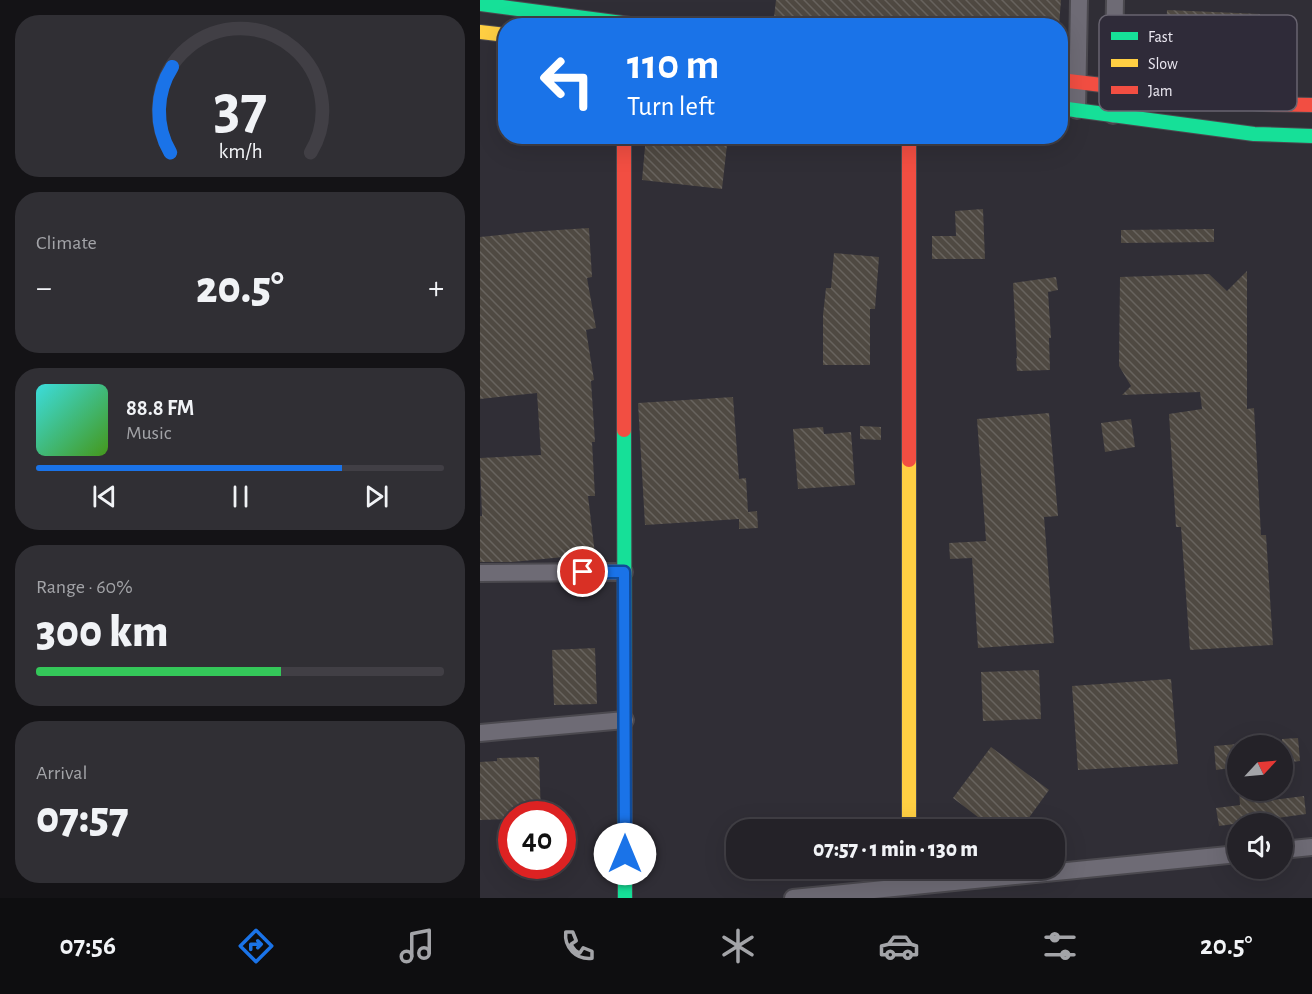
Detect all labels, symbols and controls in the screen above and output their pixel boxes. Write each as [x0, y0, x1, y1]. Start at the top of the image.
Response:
legend [1099, 15, 1297, 111]
text: Fast [1148, 29, 1173, 45]
icon: left [528, 42, 606, 120]
text: 110 m [627, 44, 719, 86]
text: Slow [1148, 56, 1178, 72]
text: 37 [213, 77, 267, 139]
text: Jam [1148, 83, 1173, 99]
text: Turn left [627, 93, 715, 120]
text: km/h [218, 141, 262, 162]
text: Climate [36, 233, 97, 253]
text: 20.5° [196, 266, 284, 311]
text: − [36, 272, 52, 305]
text: + [428, 272, 444, 305]
text: 88.8 FM [126, 397, 194, 419]
text: Music [126, 423, 172, 443]
icon: previous [88, 480, 121, 513]
icon: pause [224, 480, 257, 513]
icon: next [360, 480, 393, 513]
pin [557, 546, 608, 597]
icon: arrive [566, 555, 599, 588]
text: Range · 60% [36, 577, 133, 597]
text: 300 km [36, 610, 168, 655]
north arrow [1227, 735, 1293, 801]
map controls [1227, 735, 1293, 879]
text: Arrival [36, 763, 87, 783]
text: 07:57 [36, 796, 129, 841]
speed limit sign: 40 [498, 801, 576, 879]
button: sound [1227, 813, 1293, 879]
position arrow [593, 822, 657, 886]
text: 07:57 · 1 min · 130 m [813, 838, 978, 860]
icon: directions [235, 925, 277, 967]
icon: music [396, 925, 438, 967]
icon: phone [557, 925, 599, 967]
icon: climate [717, 925, 759, 967]
icon: car [878, 925, 920, 967]
icon: filters [1039, 925, 1081, 967]
text: 07:56 [59, 932, 116, 959]
text: 20.5° [1200, 932, 1253, 959]

